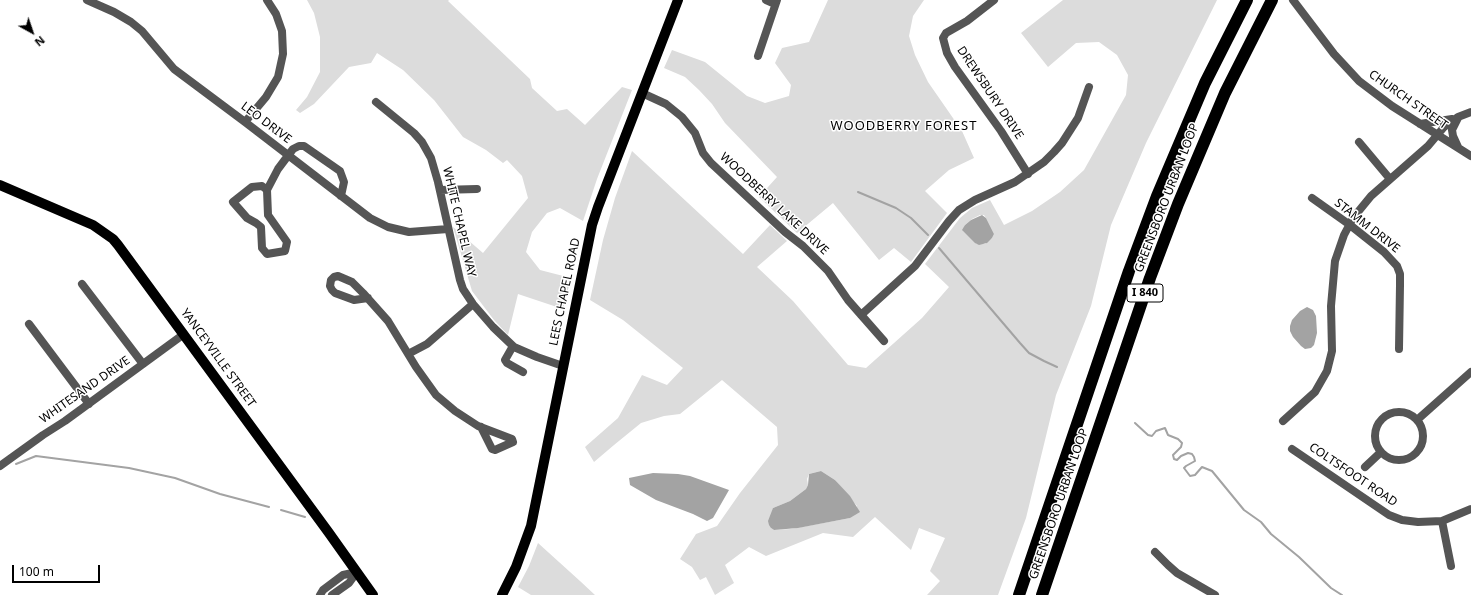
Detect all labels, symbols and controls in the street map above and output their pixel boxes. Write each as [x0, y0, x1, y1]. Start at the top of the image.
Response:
north arrow [12, 12, 52, 52]
text: N [32, 33, 48, 50]
street label: DREWSBURY DRIVE [954, 44, 1026, 142]
street label: CHURCH STREET [1366, 67, 1450, 133]
street label: LEO DRIVE [238, 99, 294, 147]
district label: WOODBERRY FOREST [831, 118, 977, 134]
street label: GREENSBORO URBAN LOOP [1132, 121, 1202, 275]
street label: WOODBERRY LAKE DRIVE [717, 150, 831, 258]
street label: WHITE CHAPEL WAY [439, 166, 479, 278]
street label: STAMM DRIVE [1331, 196, 1403, 256]
street label: LEES CHAPEL ROAD [547, 237, 583, 347]
road number: I 840 [1127, 284, 1163, 302]
street label: YANCEYVILLE STREET [177, 306, 259, 410]
street label: WHITESAND DRIVE [37, 353, 133, 427]
street label: GREENSBORO URBAN LOOP [1026, 427, 1092, 581]
street label: COLTSFOOT ROAD [1306, 440, 1400, 510]
scale bar [14, 557, 102, 583]
text: 100 m [19, 563, 54, 580]

